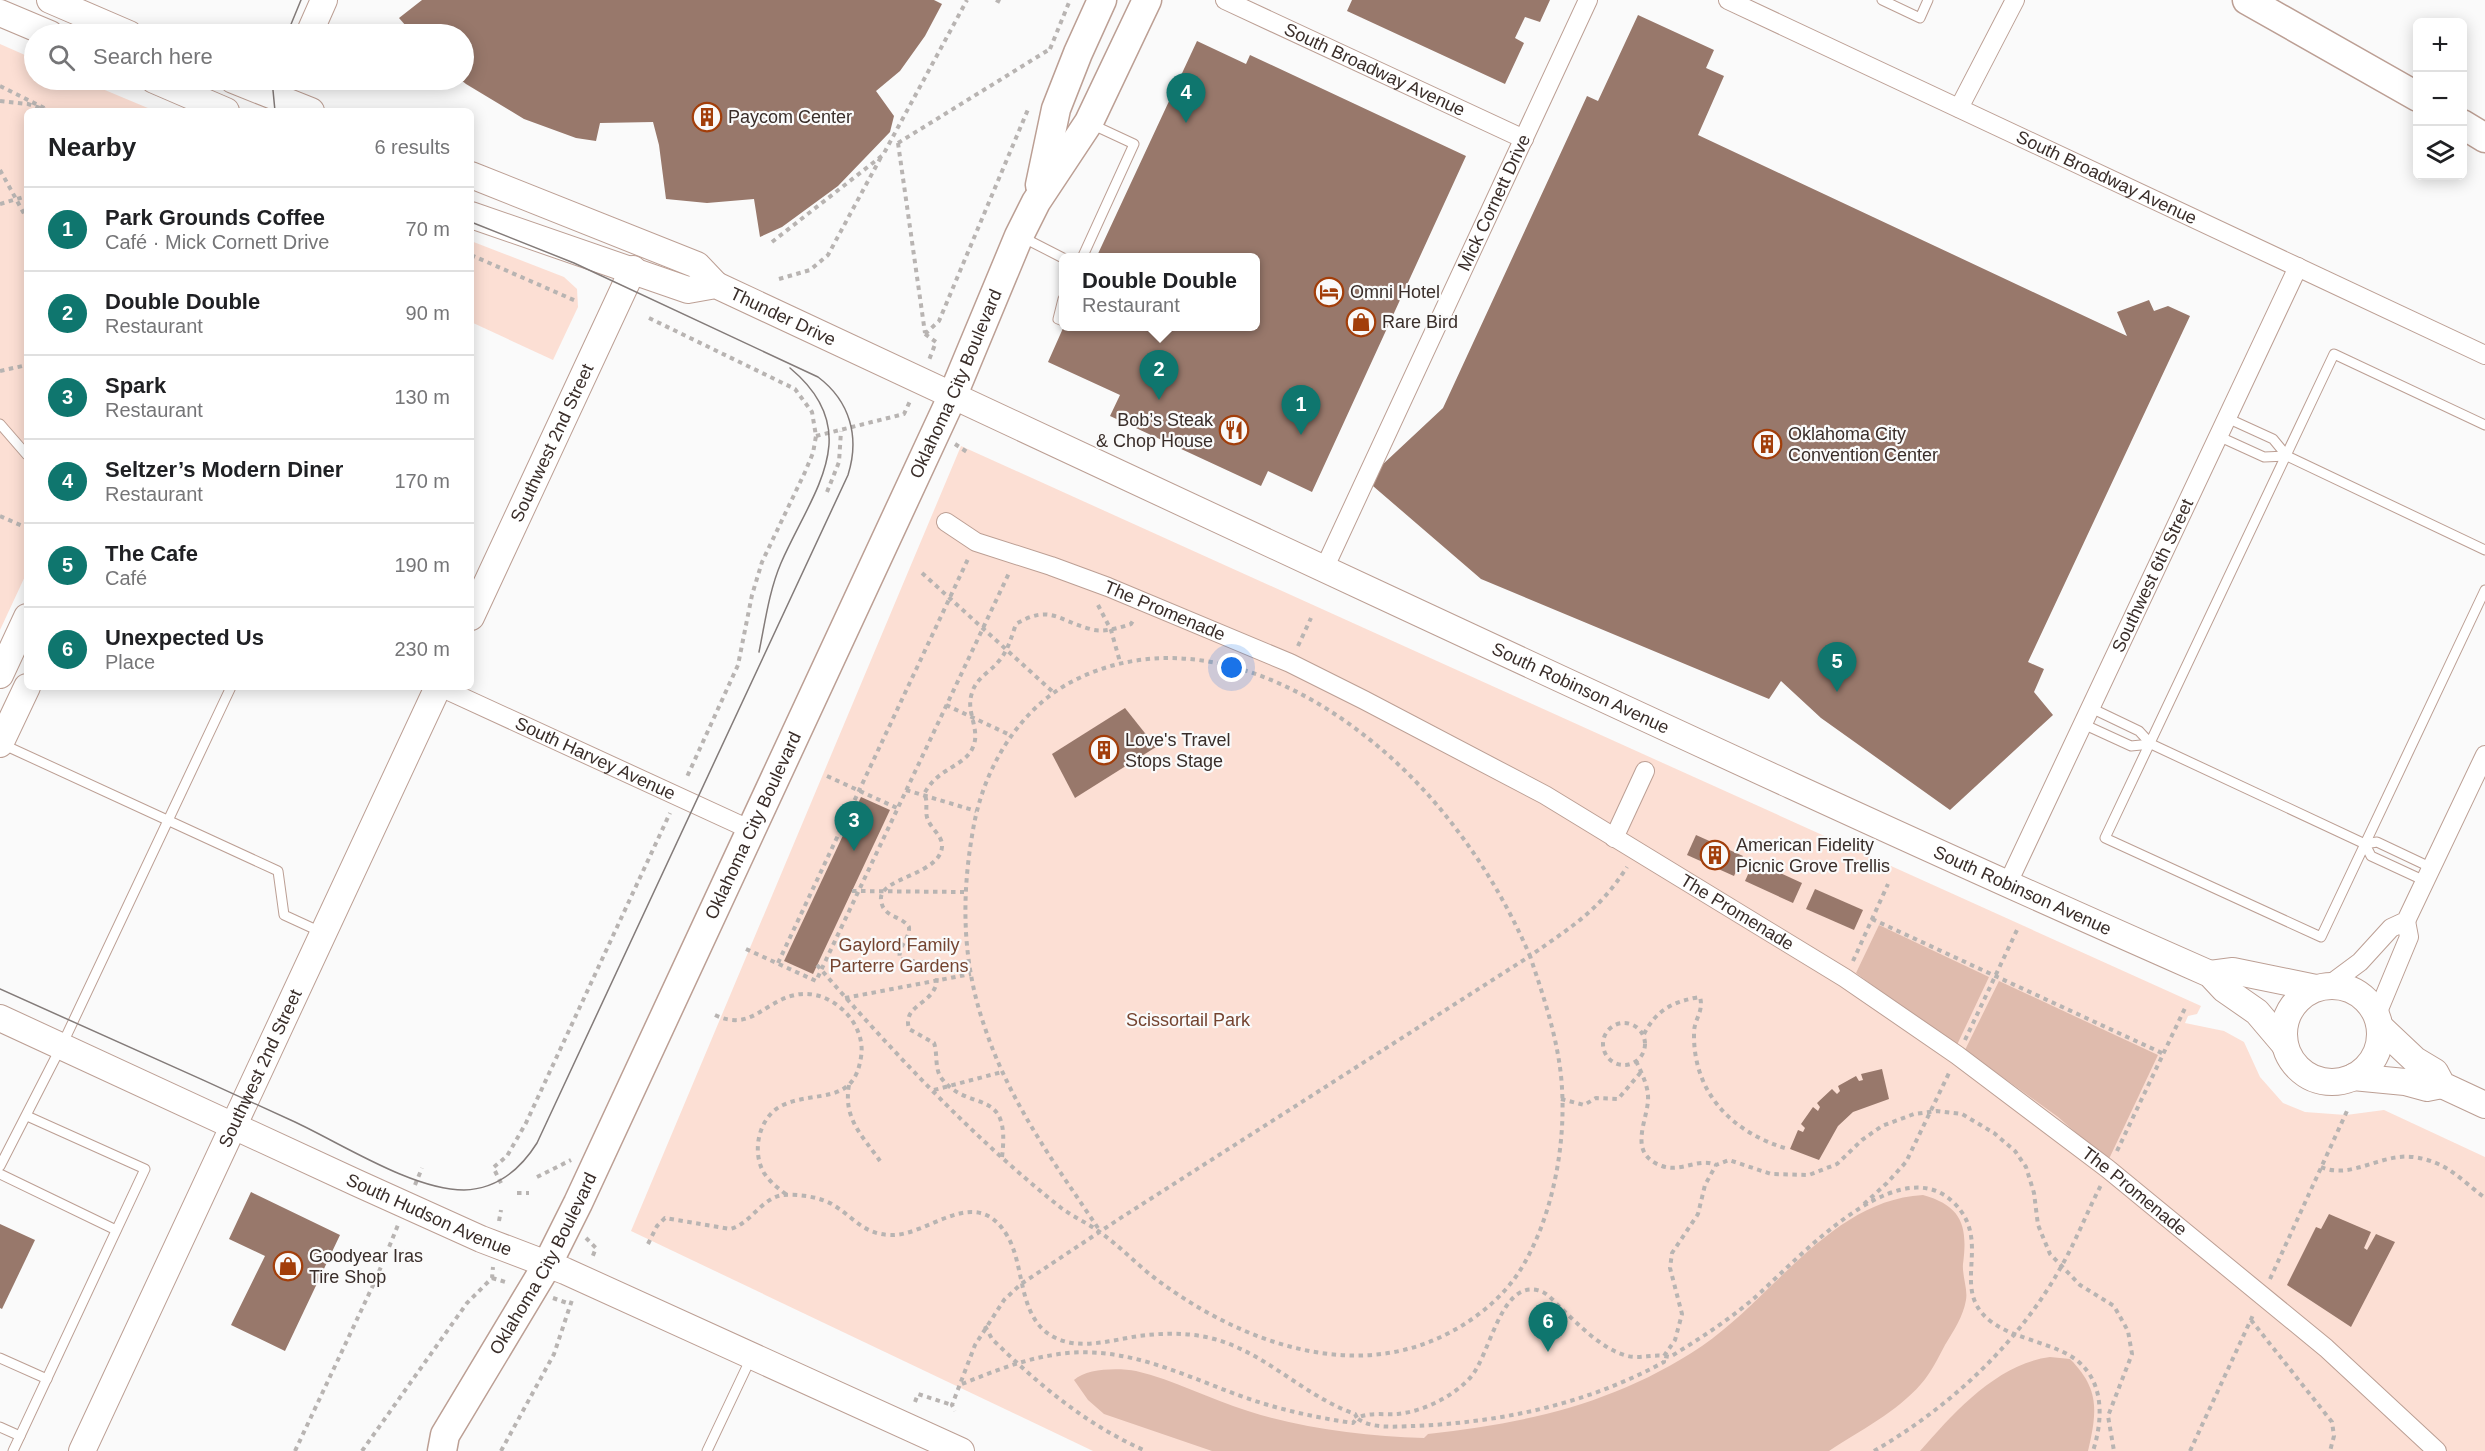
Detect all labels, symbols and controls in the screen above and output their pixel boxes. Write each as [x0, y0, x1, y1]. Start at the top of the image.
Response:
map controls [2413, 18, 2467, 180]
button: + [2413, 18, 2467, 72]
street label: South Broadway Avenue [1281, 19, 1468, 120]
search box [24, 24, 474, 90]
icon: search [45, 41, 78, 74]
text: Search here [93, 44, 213, 69]
button: − [2413, 72, 2467, 126]
pin: 4 [1166, 74, 1206, 123]
building icon: Paycom Center [691, 101, 723, 133]
place label: Paycom Center [728, 107, 852, 127]
button: layers [2413, 126, 2467, 180]
street label: South Broadway Avenue [2013, 127, 2200, 228]
street label: Mick Cornett Drive [1454, 131, 1534, 274]
text: Nearby [48, 132, 136, 162]
text: 6 results [374, 136, 450, 158]
text: Park Grounds Coffee [105, 205, 325, 230]
text: 1 [62, 218, 73, 240]
text: 70 m [406, 218, 450, 240]
text: Café · Mick Cornett Drive [105, 231, 330, 253]
popup [1059, 253, 1260, 331]
text: Double Double [1082, 268, 1237, 293]
hotel icon: Omni Hotel [1313, 276, 1345, 308]
place label: Omni Hotel [1350, 282, 1440, 302]
street label: Thunder Drive [727, 283, 839, 350]
street label: Oklahoma City Boulevard [906, 286, 1006, 481]
text: Double Double [105, 289, 260, 314]
text: Restaurant [1082, 294, 1180, 316]
text: 2 [62, 302, 73, 324]
text: 90 m [406, 302, 450, 324]
shop icon: Rare Bird [1345, 306, 1377, 338]
place label: Rare Bird [1382, 312, 1458, 332]
text: Restaurant [105, 315, 203, 337]
pin: 2 [1140, 350, 1178, 400]
street label: Southwest 2nd Street [507, 361, 597, 525]
text: Spark [105, 373, 166, 398]
text: 3 [62, 386, 73, 408]
text: 130 m [394, 386, 450, 408]
pin: 1 [1282, 386, 1320, 435]
text: Restaurant [105, 399, 203, 421]
place label: Bob’s Steak & Chop House [1096, 410, 1214, 451]
restaurant icon: Bob’s Steak & Chop House [1218, 414, 1250, 446]
place label: Oklahoma City Convention Center [1788, 424, 1938, 465]
building icon: Oklahoma City Convention Center [1751, 428, 1783, 460]
text: Seltzer’s Modern Diner [105, 457, 343, 482]
text: 4 [62, 470, 73, 492]
text: 170 m [394, 470, 450, 492]
text: Restaurant [105, 483, 203, 505]
street label: Southwest 6th Street [2108, 496, 2197, 656]
text: The Cafe [105, 541, 198, 566]
text: 5 [62, 554, 73, 576]
text: 190 m [394, 554, 450, 576]
text: Café [105, 567, 147, 589]
street label: The Promenade [1101, 577, 1228, 645]
text: Unexpected Us [105, 625, 264, 650]
text: 6 [62, 638, 73, 660]
text: 230 m [394, 638, 450, 660]
street label: South Robinson Avenue [1489, 638, 1672, 738]
pin: 5 [1818, 642, 1856, 692]
text: Place [105, 651, 155, 673]
your location [1217, 653, 1246, 682]
street label: South Harvey Avenue [512, 713, 679, 804]
street label: Oklahoma City Boulevard [701, 729, 805, 922]
place label: Love's Travel Stops Stage [1125, 730, 1231, 771]
building icon: Love's Travel Stops Stage [1088, 734, 1120, 766]
pin: 3 [834, 802, 874, 851]
place label: American Fidelity Picnic Grove Trellis [1736, 835, 1890, 876]
building icon: American Fidelity Picnic Grove Trellis [1699, 839, 1731, 871]
street label: South Robinson Avenue [1930, 842, 2115, 939]
street label: The Promenade [1677, 870, 1797, 954]
park label: Gaylord Family Parterre Gardens [829, 935, 969, 976]
street label: Southwest 2nd Street [215, 986, 306, 1151]
park label: Scissortail Park [1126, 1010, 1251, 1030]
street label: The Promenade [2078, 1143, 2191, 1240]
street label: South Hudson Avenue [343, 1169, 515, 1260]
street label: Oklahoma City Boulevard [486, 1170, 601, 1358]
place label: Goodyear Iras Tire Shop [309, 1246, 423, 1287]
shop icon: Goodyear Iras Tire Shop [272, 1250, 304, 1282]
pin: 6 [1528, 1302, 1568, 1352]

